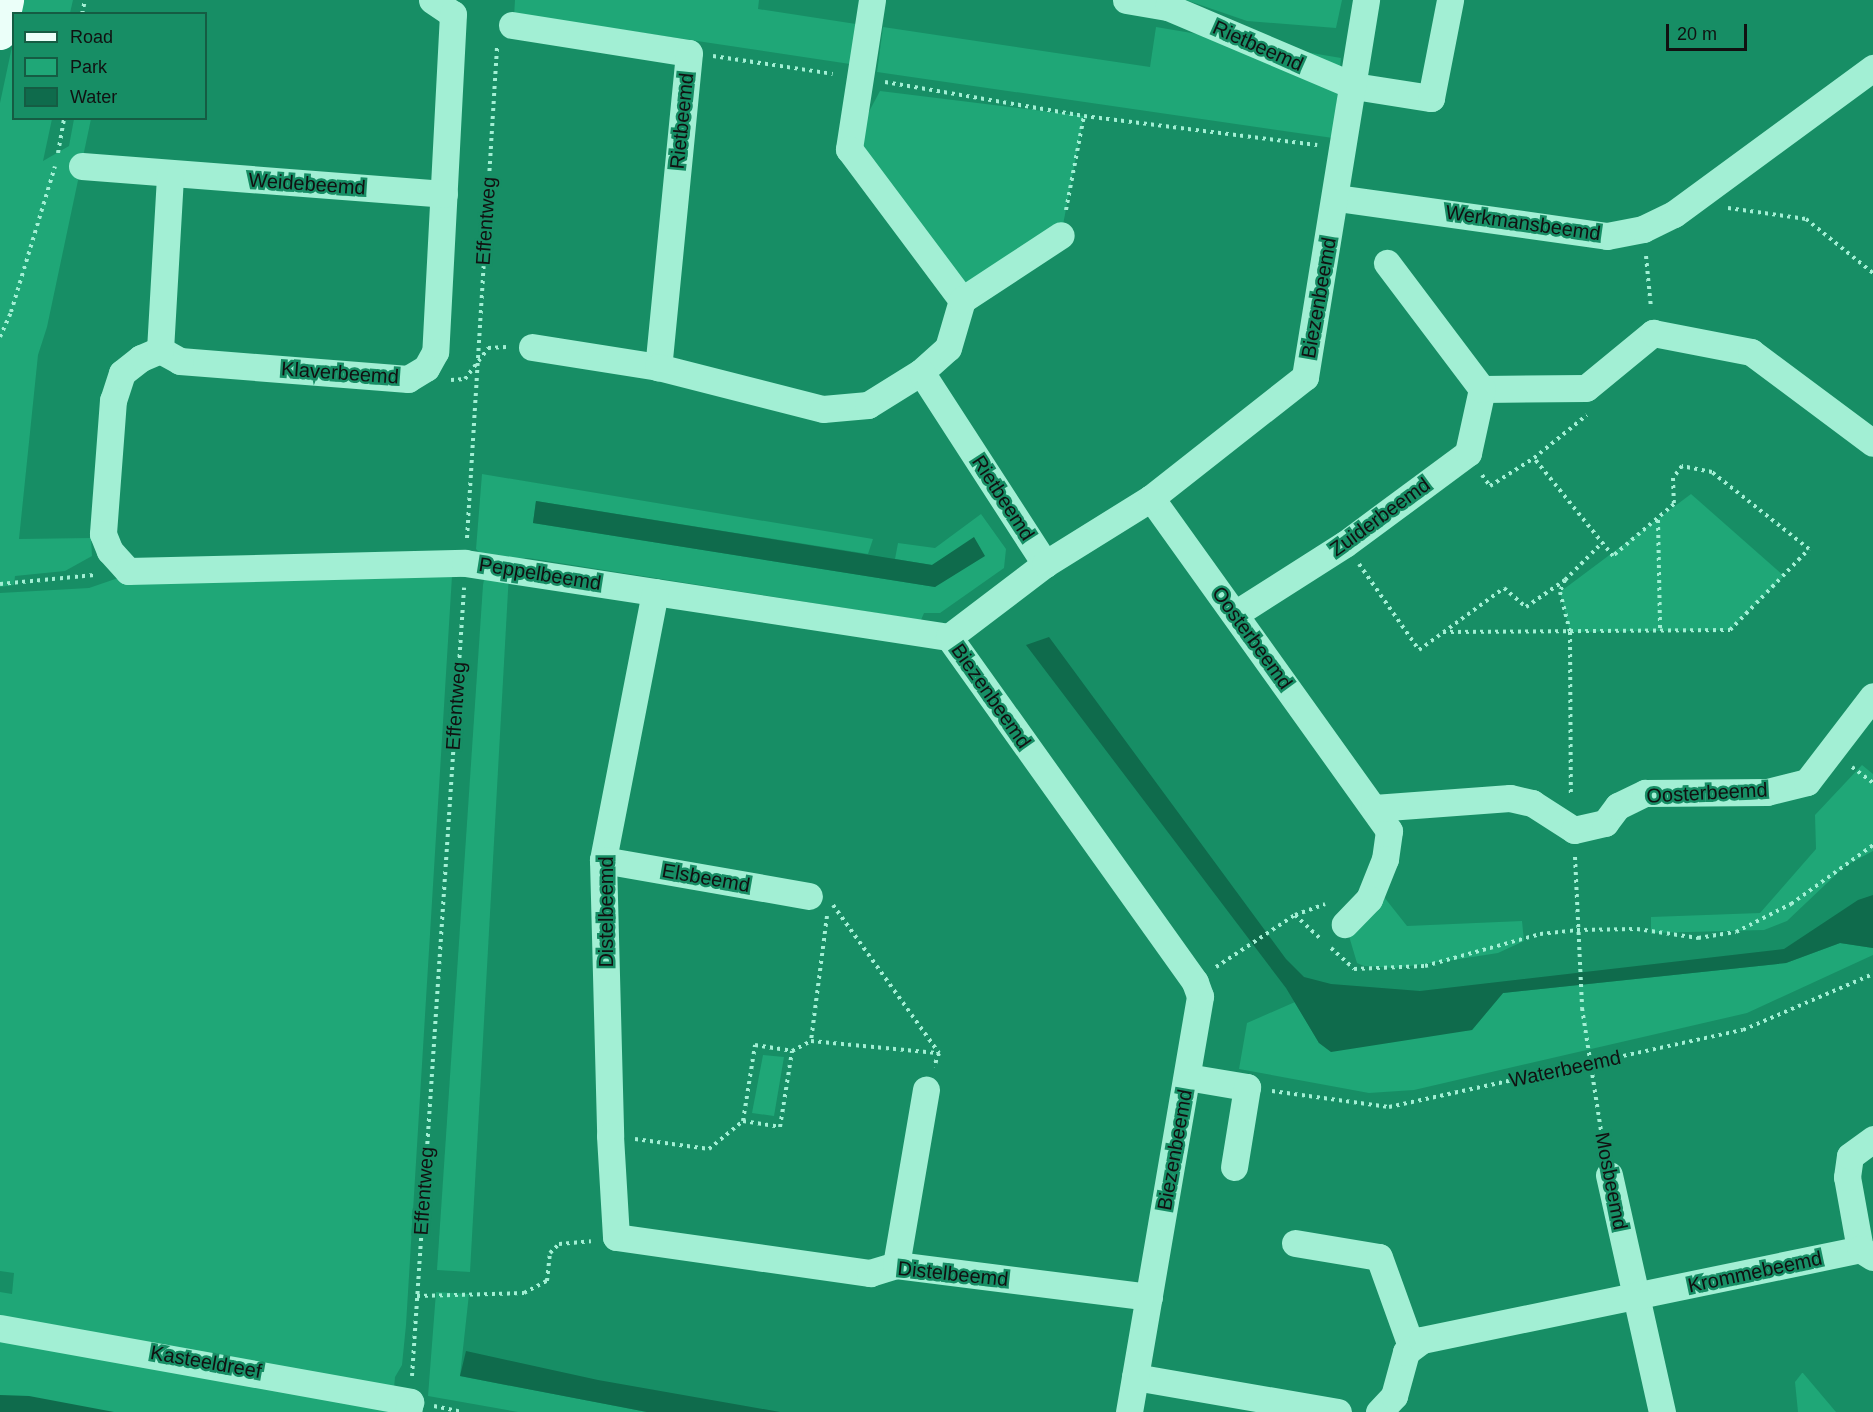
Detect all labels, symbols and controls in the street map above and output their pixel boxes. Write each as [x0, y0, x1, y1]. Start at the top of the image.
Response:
legend [12, 12, 207, 120]
scale bar [1669, 12, 1750, 50]
street label: Rietbeemd [1209, 15, 1307, 77]
text: 20 m [1677, 24, 1717, 44]
text: Road [70, 27, 113, 47]
text: Park [70, 57, 107, 77]
street label: Rietbeemd [665, 72, 699, 170]
text: Water [70, 87, 117, 107]
street label: Weidebeemd [248, 168, 366, 200]
street label: Effentweg [471, 176, 501, 266]
street label: Werkmansbeemd [1444, 200, 1602, 246]
street label: Biezenbeemd [1297, 236, 1341, 360]
street label: Klaverbeemd [280, 357, 400, 389]
street label: Rietbeemd [967, 451, 1039, 545]
street label: Zuiderbeemd [1325, 473, 1435, 561]
street label: Peppelbeemd [477, 552, 603, 596]
street label: Oosterbeemd [1207, 582, 1297, 694]
street label: Biezenbeemd [946, 639, 1036, 753]
street label: Effentweg [441, 661, 471, 751]
street label: Oosterbeemd [1646, 778, 1768, 808]
street label: Distelbeemd [594, 856, 618, 968]
street label: Elsbeemd [660, 858, 752, 898]
street label: Waterbeemd [1507, 1045, 1623, 1093]
street label: Biezenbeemd [1153, 1088, 1197, 1212]
street label: Mosbeemd [1590, 1130, 1632, 1232]
street label: Effentweg [409, 1146, 439, 1236]
street label: Krommebeemd [1686, 1246, 1824, 1298]
street label: Distelbeemd [896, 1256, 1010, 1292]
street label: Kasteeldreef [149, 1340, 263, 1384]

